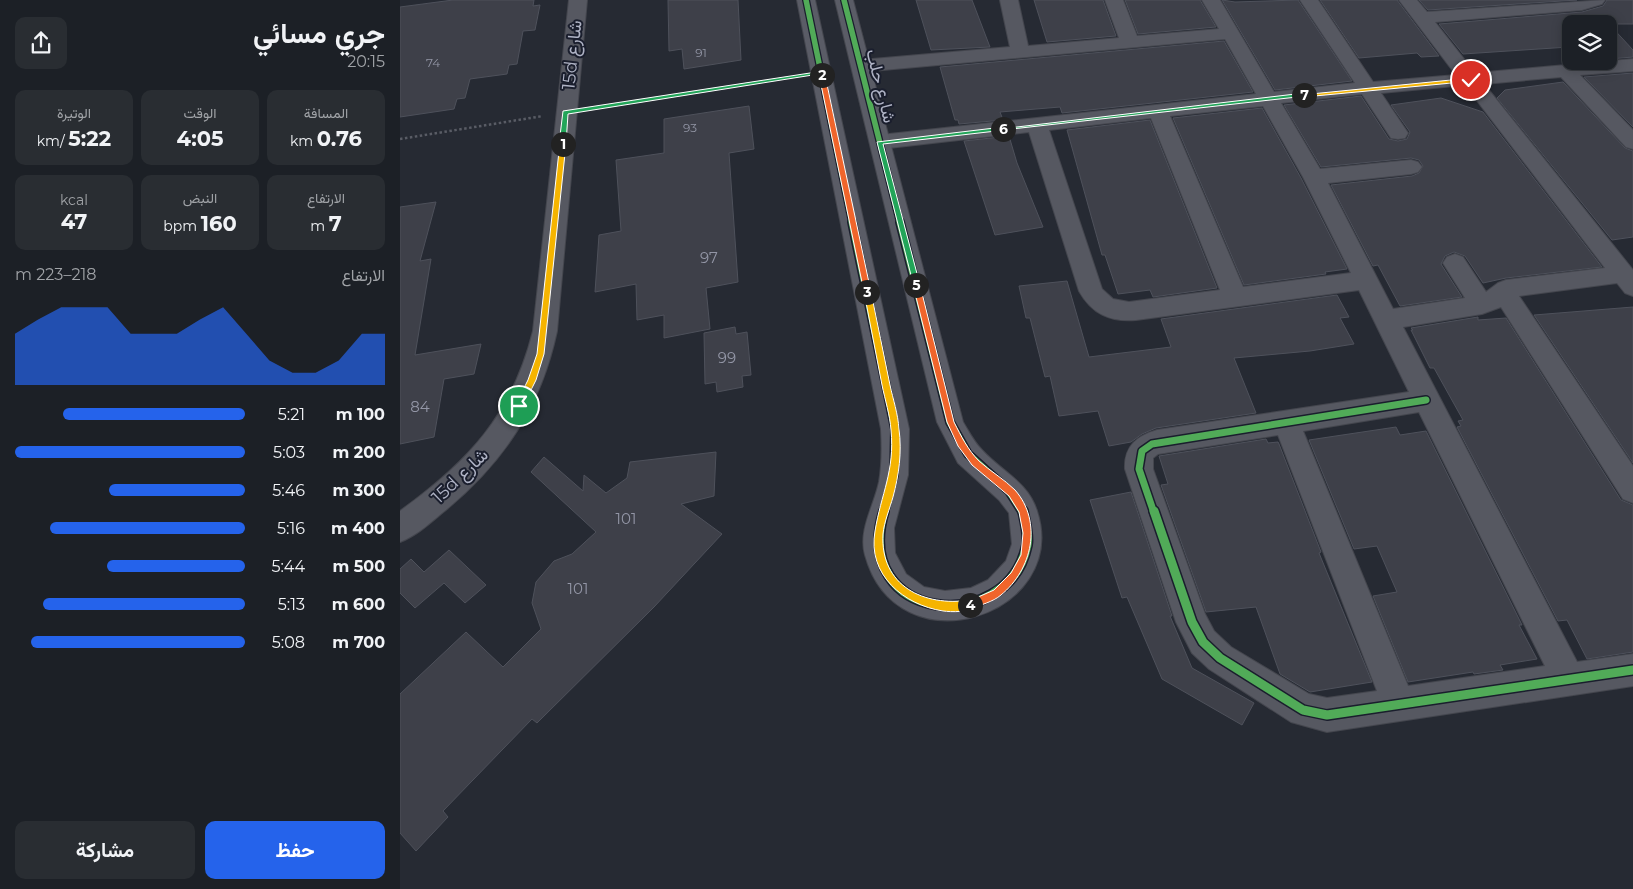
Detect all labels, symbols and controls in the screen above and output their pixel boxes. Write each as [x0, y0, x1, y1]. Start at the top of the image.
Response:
map controls [1562, 15, 1617, 70]
button: layers [1562, 15, 1617, 70]
text: جري مسائي [253, 16, 385, 50]
button: share [15, 17, 67, 69]
street label: 15d شارع [557, 19, 588, 91]
house number: 91 [695, 45, 707, 60]
street label: شارع حلب [860, 47, 901, 126]
text: 20:15 [347, 52, 385, 71]
house number: 74 [426, 55, 440, 70]
pin [1450, 59, 1492, 101]
pin: 2 [810, 62, 834, 88]
text: 2 [818, 66, 827, 84]
icon: check [1457, 66, 1485, 94]
pin: 7 [1292, 82, 1316, 108]
text: 7 [1300, 86, 1309, 104]
text: الوتيرة [57, 104, 91, 122]
text: الوقت [184, 104, 216, 122]
text: المسافة [304, 104, 348, 122]
pin: 6 [990, 116, 1016, 142]
house number: 93 [683, 120, 697, 135]
text: 6 [999, 120, 1008, 138]
text: 5:22 [68, 126, 111, 151]
text: 4:05 [177, 126, 223, 151]
text: 0.76 [317, 126, 362, 151]
text: /km [37, 132, 68, 150]
text: km [290, 132, 317, 150]
pin: 1 [550, 132, 576, 156]
text: 1 [561, 135, 566, 153]
text: النبض [183, 189, 217, 207]
text: الارتفاع [307, 189, 345, 207]
text: kcal [60, 191, 88, 209]
text: 47 [61, 209, 87, 234]
text: 160 [201, 211, 237, 236]
text: 7 [329, 211, 342, 236]
text: bpm [163, 217, 201, 235]
text: m [310, 217, 329, 235]
house number: 97 [700, 248, 718, 267]
text: 218–223 m [15, 265, 96, 284]
text: الارتفاع [342, 266, 385, 285]
pin: 5 [904, 272, 928, 298]
text: 5 [912, 276, 921, 294]
pin: 3 [854, 280, 880, 304]
text: 3 [863, 283, 872, 301]
house number: 99 [718, 348, 736, 367]
pin [498, 385, 540, 427]
icon: arrive [505, 392, 533, 420]
house number: 84 [410, 397, 430, 416]
text: 5:21 [278, 405, 305, 424]
text: 100 m [336, 405, 385, 424]
text: 5:03 [273, 443, 305, 462]
text: 200 m [333, 443, 385, 462]
street label: 15d شارع [427, 444, 493, 509]
text: 5:46 [272, 481, 305, 500]
text: 300 m [332, 481, 385, 500]
house number: 101 [616, 509, 636, 528]
text: 5:16 [277, 519, 305, 538]
text: 400 m [331, 519, 385, 538]
text: 5:44 [271, 557, 305, 576]
text: 500 m [332, 557, 385, 576]
house number: 101 [568, 579, 588, 598]
pin: 4 [958, 592, 982, 618]
text: 5:13 [278, 595, 305, 614]
text: 600 m [332, 595, 385, 614]
text: 4 [966, 596, 975, 614]
text: 5:08 [272, 633, 305, 652]
text: 700 m [332, 633, 385, 652]
button: مشاركة [15, 821, 195, 879]
button: حفظ [205, 821, 385, 879]

